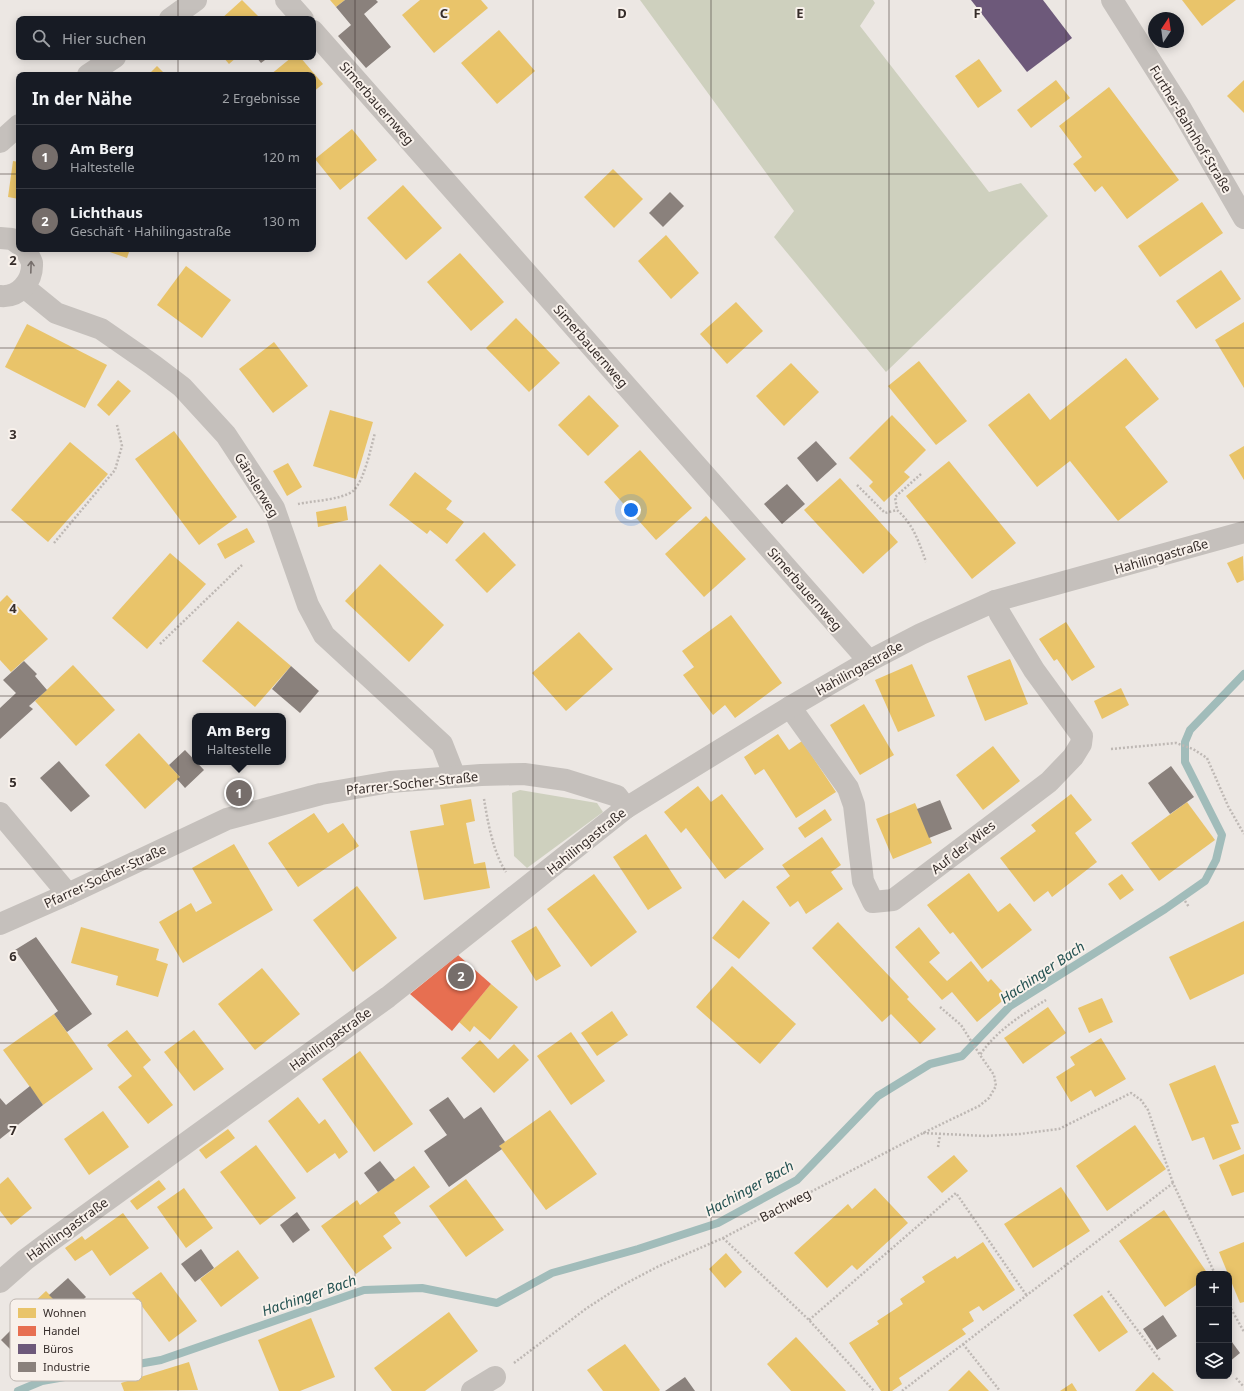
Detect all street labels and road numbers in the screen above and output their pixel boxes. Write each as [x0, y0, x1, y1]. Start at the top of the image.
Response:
street label: Simerbauernweg [336, 57, 418, 149]
street label: Further-Bahnhof-Straße [1146, 62, 1236, 196]
street label: Simerbauernweg [550, 300, 632, 392]
street label: Gänslerweg [231, 449, 283, 521]
street label: Hahilingastraße [1112, 534, 1210, 578]
street label: Simerbauernweg [764, 543, 846, 635]
street label: Hahilingastraße [812, 637, 906, 699]
street label: Pfarrer-Socher-Straße [345, 767, 479, 799]
street label: Hahilingastraße [543, 803, 629, 879]
street label: Auf der Wies [927, 816, 999, 878]
street label: Pfarrer-Socher-Straße [41, 840, 169, 912]
street label: Hahilingastraße [285, 1003, 375, 1075]
street label: Bachweg [756, 1184, 814, 1226]
street label: Hahilingastraße [22, 1193, 112, 1265]

